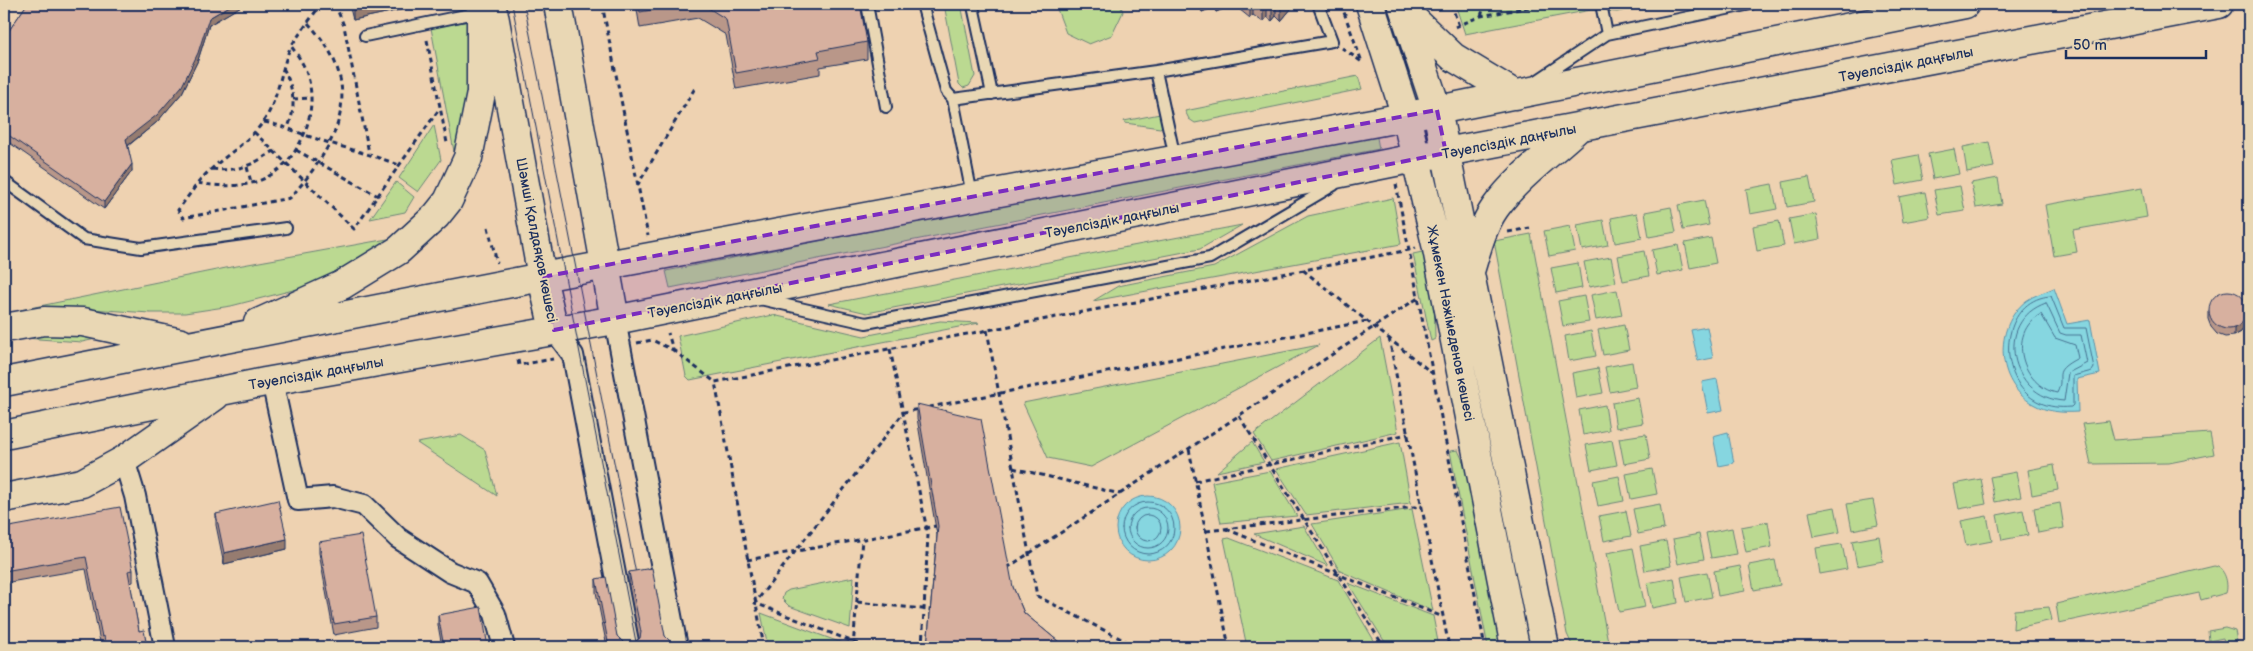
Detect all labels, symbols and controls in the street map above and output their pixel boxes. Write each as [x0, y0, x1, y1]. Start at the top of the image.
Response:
scale bar [2066, 28, 2206, 60]
text: 50 m [2073, 36, 2107, 55]
street label: Тәуелсіздік даңғылы [1838, 43, 1975, 86]
street label: Тәуелсіздік даңғылы [1441, 120, 1578, 163]
street label: Шәмші Қалдаяқов көшесі [512, 156, 561, 324]
street label: Тәуелсіздік даңғылы [1044, 199, 1181, 242]
street label: Жұмекен Нәжімеденов көшесі [1423, 224, 1478, 423]
street label: Тәуелсіздік даңғылы [647, 279, 784, 322]
street label: Тәуелсіздік даңғылы [247, 353, 385, 394]

